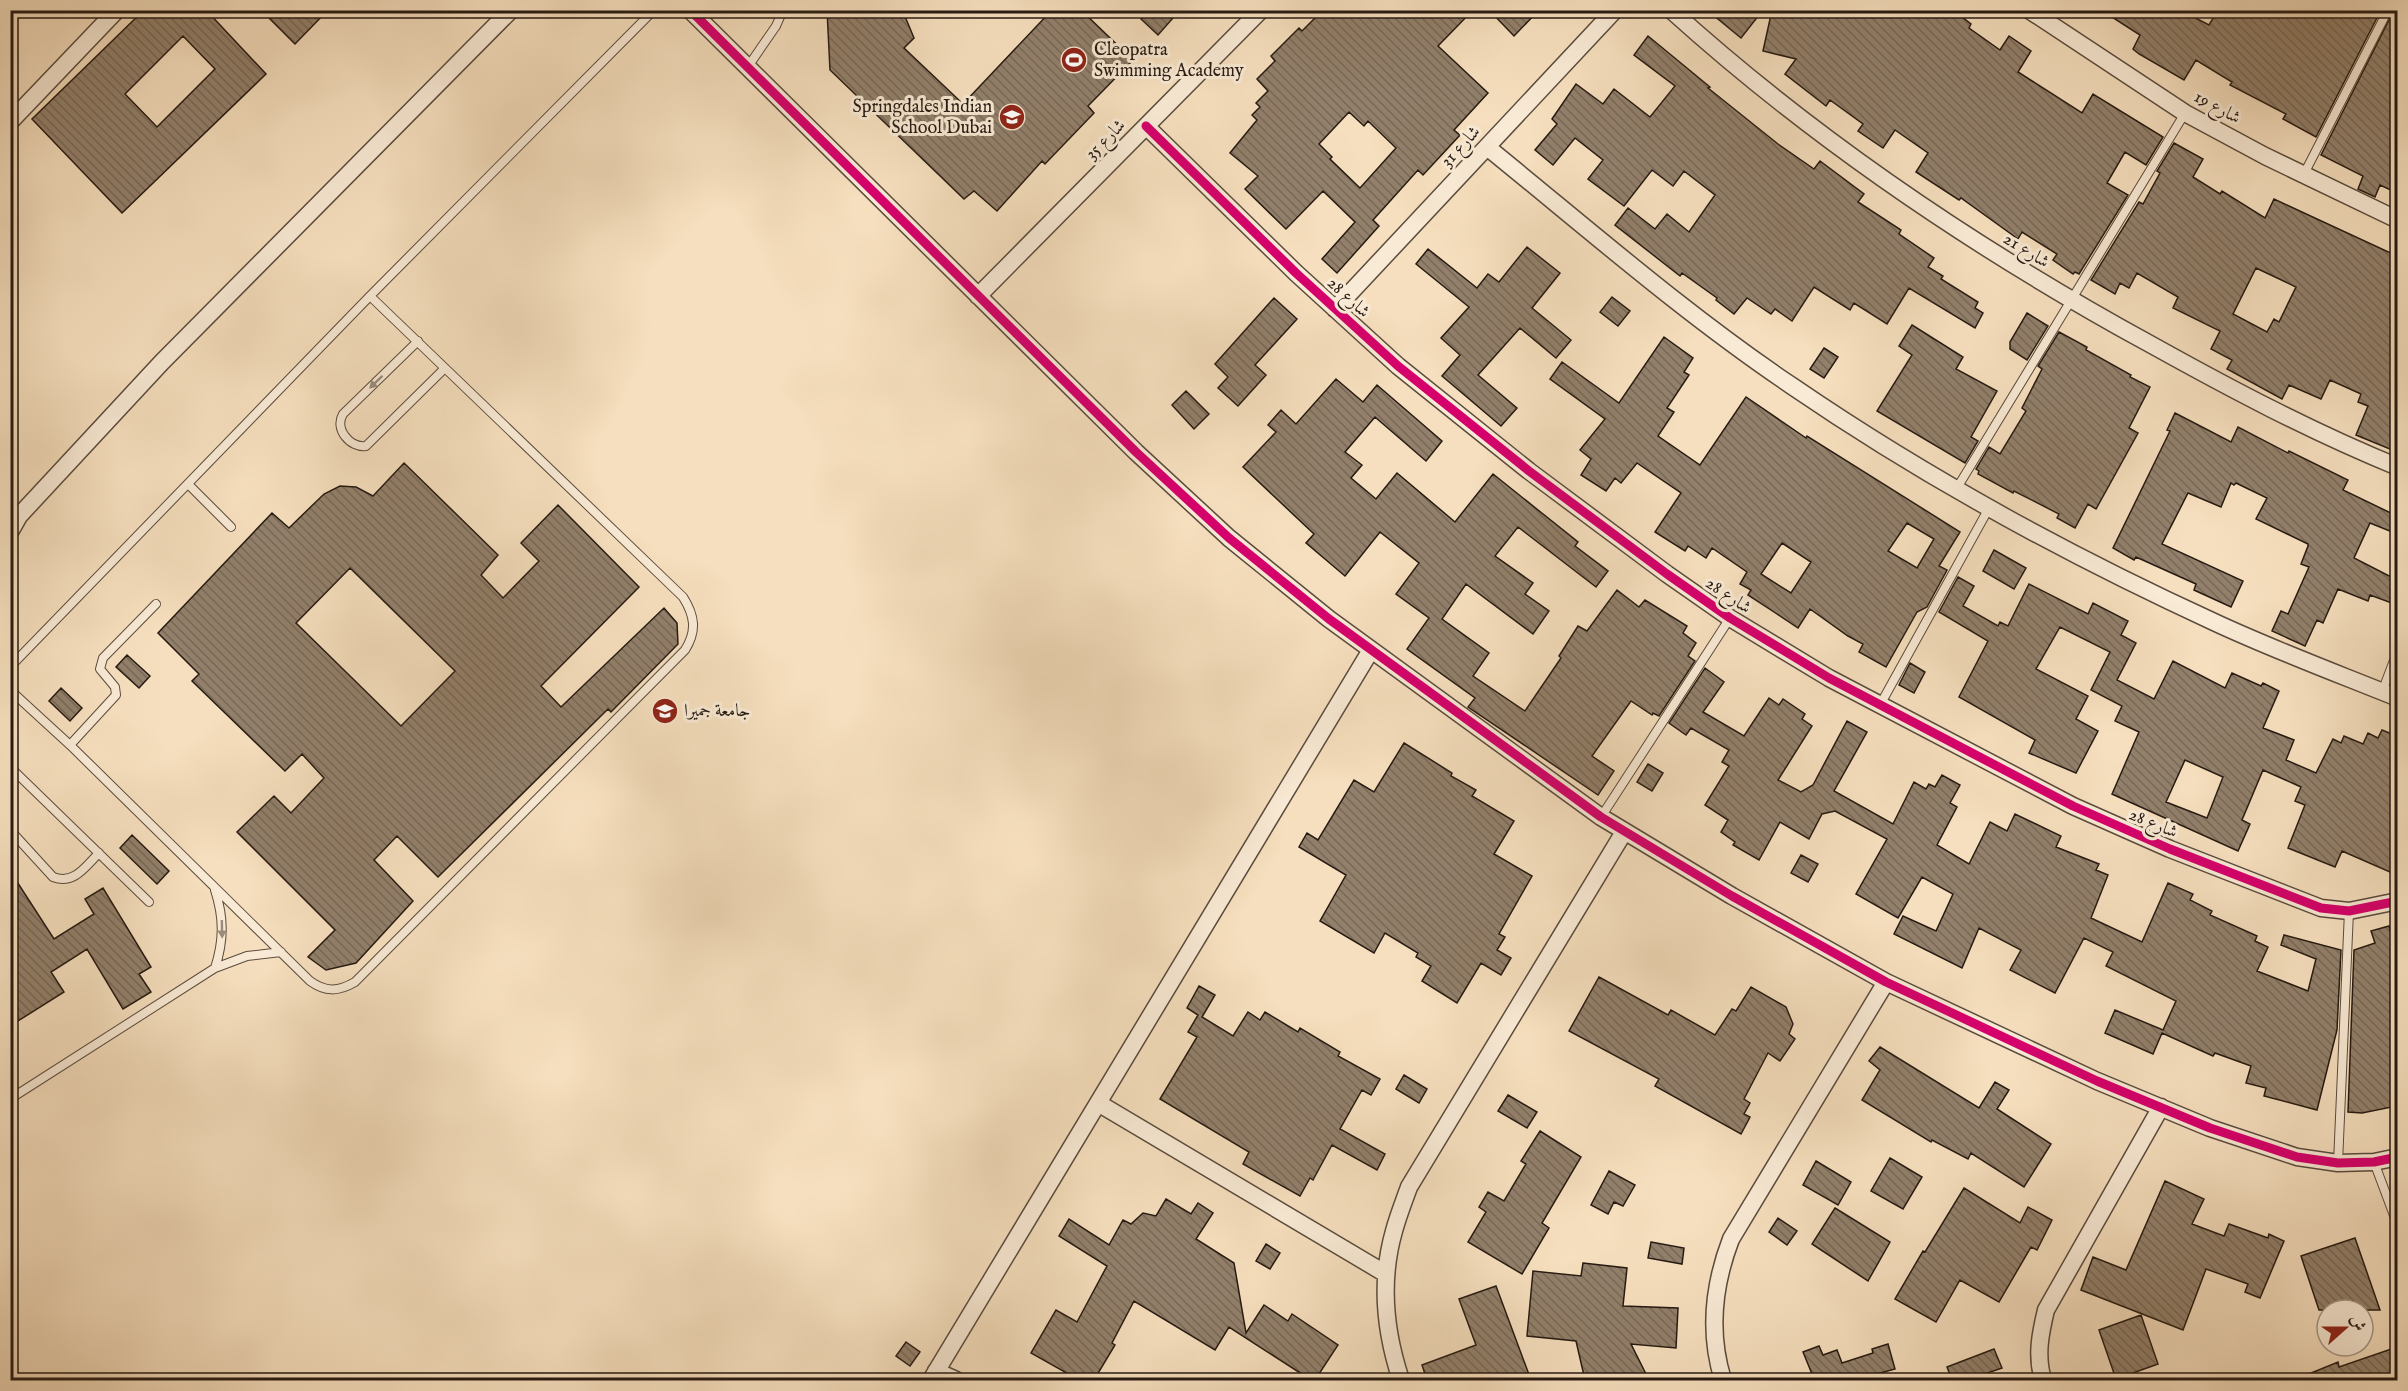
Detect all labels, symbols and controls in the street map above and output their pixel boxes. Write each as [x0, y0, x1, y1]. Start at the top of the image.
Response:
place label: Cleopatra Swimming Academy [1094, 39, 1244, 83]
sports icon: Cleopatra Swimming Academy [1059, 45, 1089, 75]
street label: شارع 19 [2189, 86, 2244, 132]
place label: Springdales Indian School Dubai [853, 96, 992, 140]
school or university icon: Springdales Indian School Dubai [997, 102, 1027, 132]
street label: شارع 35 [1081, 115, 1133, 167]
street label: شارع 31 [1436, 121, 1487, 174]
street label: شارع 21 [1997, 228, 2053, 276]
street label: شارع 28 [1320, 272, 1374, 325]
one-way arrow [369, 375, 384, 389]
street label: شارع 28 [1699, 572, 1755, 621]
school or university icon: جامعة جميرا [650, 696, 680, 726]
place label: جامعة جميرا [684, 700, 750, 723]
street label: شارع 28 [2124, 804, 2181, 846]
one-way arrow [217, 919, 227, 938]
north arrow [2315, 1298, 2375, 1358]
text: ش [2345, 1312, 2369, 1334]

